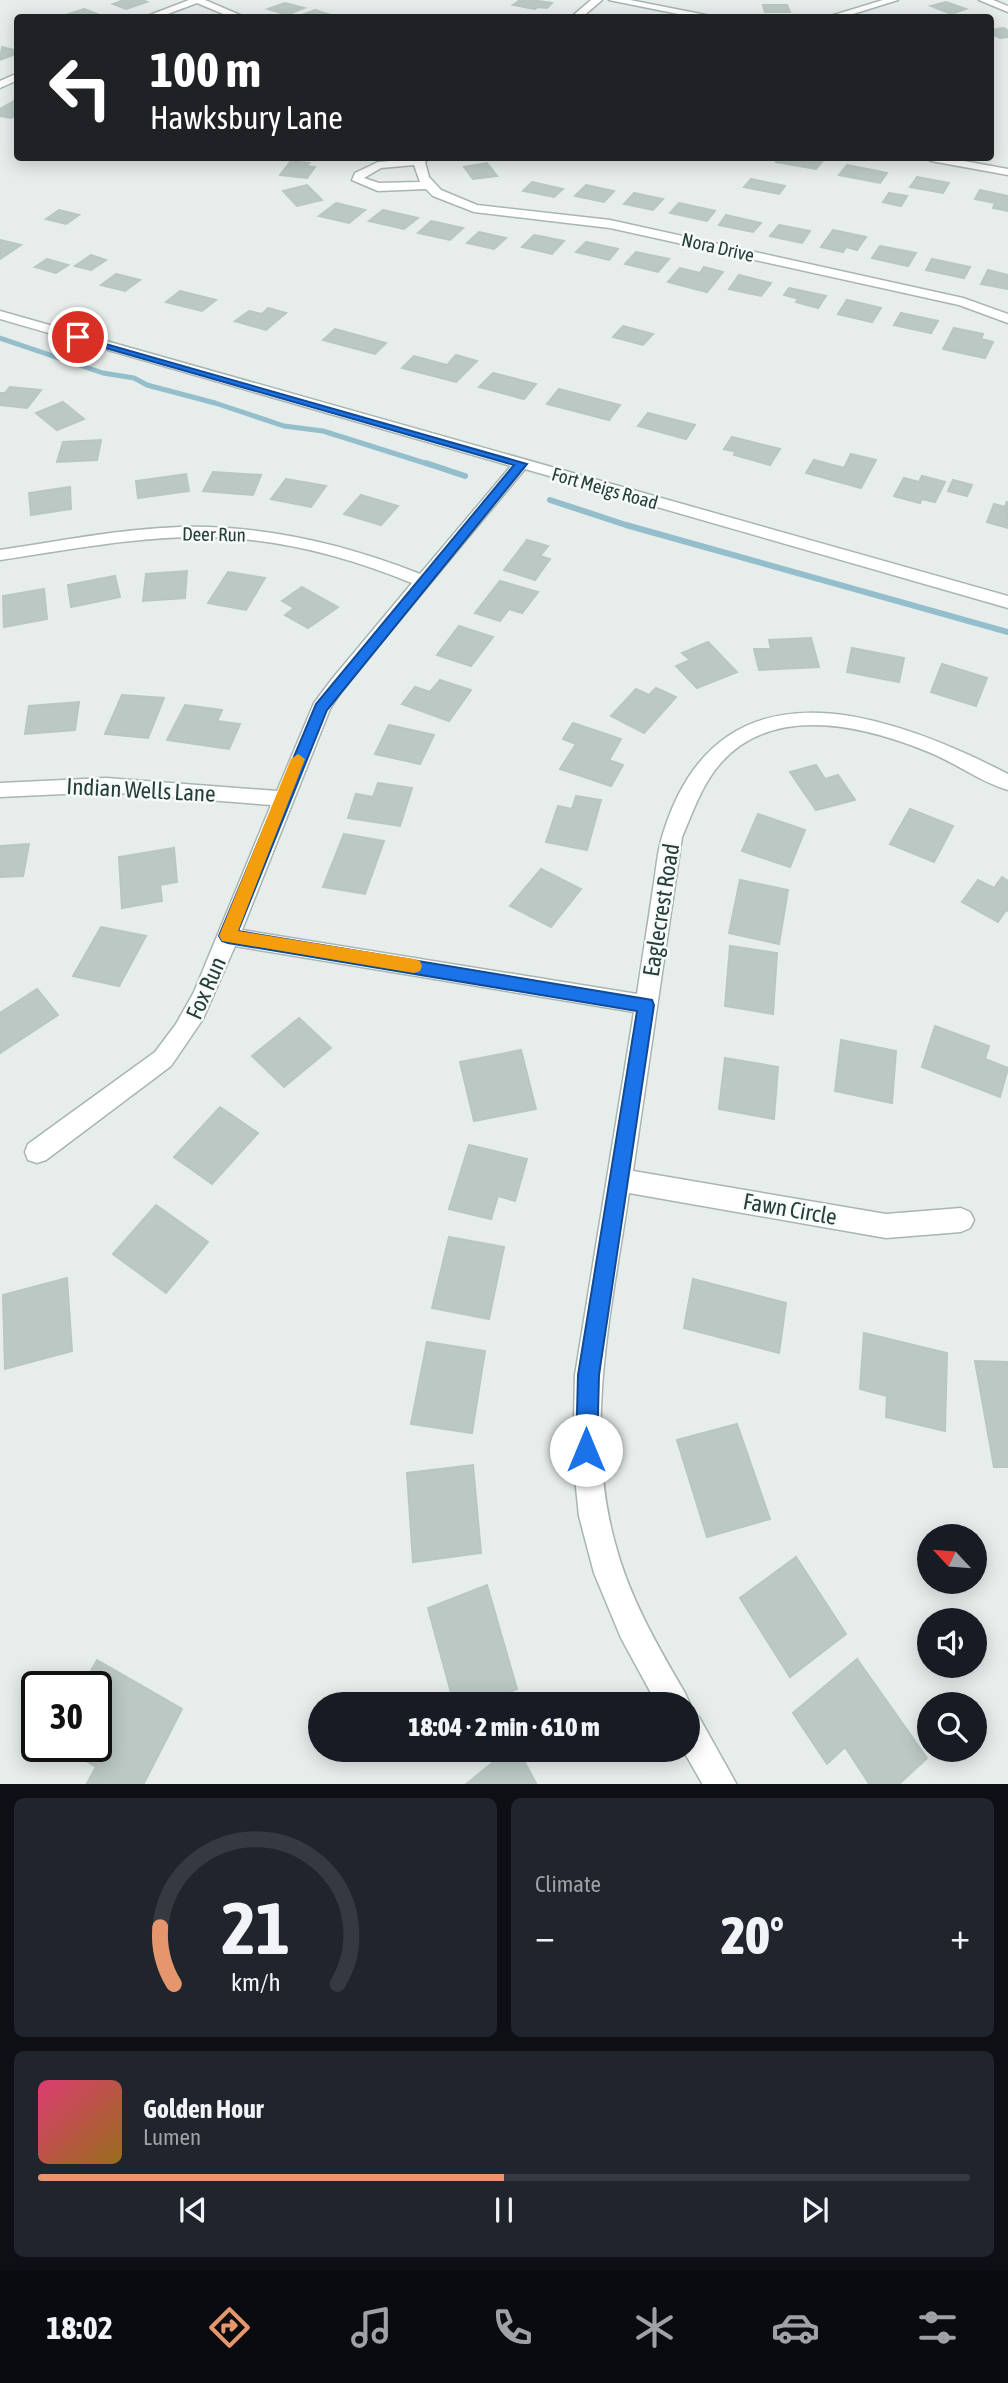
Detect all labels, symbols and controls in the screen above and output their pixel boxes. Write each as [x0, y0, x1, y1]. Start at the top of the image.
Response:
text: 100 m [150, 41, 261, 97]
icon: left [35, 42, 126, 133]
text: Hawksbury Lane [150, 99, 343, 136]
street label: Nora Drive [680, 228, 756, 266]
pin [48, 307, 108, 367]
icon: arrive [59, 318, 97, 356]
street label: Fort Meigs Road [549, 462, 661, 514]
street label: Deer Run [182, 522, 246, 546]
street label: Indian Wells Lane [66, 773, 216, 807]
street label: Eaglecrest Road [638, 842, 684, 978]
street label: Fox Run [181, 953, 231, 1023]
street label: Fawn Circle [741, 1188, 839, 1230]
position arrow [549, 1413, 623, 1487]
north arrow [917, 1524, 987, 1594]
map controls [917, 1524, 987, 1762]
button: sound [917, 1608, 987, 1678]
speed limit sign: 30 [21, 1671, 112, 1762]
button: search [917, 1692, 987, 1762]
text: 18:04 · 2 min · 610 m [408, 1712, 600, 1742]
text: Climate [535, 1871, 601, 1897]
text: 21 [221, 1886, 290, 1969]
text: 20° [721, 1905, 784, 1965]
text: − [535, 1914, 555, 1957]
text: + [950, 1914, 970, 1957]
text: km/h [231, 1967, 280, 1995]
text: Golden Hour [143, 2094, 263, 2124]
text: Lumen [143, 2124, 201, 2150]
icon: previous [174, 2191, 212, 2229]
icon: pause [485, 2191, 523, 2229]
icon: next [796, 2191, 834, 2229]
icon: directions [205, 2303, 254, 2352]
icon: music [347, 2303, 396, 2352]
icon: phone [488, 2303, 537, 2352]
icon: climate [630, 2303, 679, 2352]
icon: car [771, 2303, 820, 2352]
icon: filters [913, 2303, 962, 2352]
text: 18:02 [46, 2309, 113, 2346]

